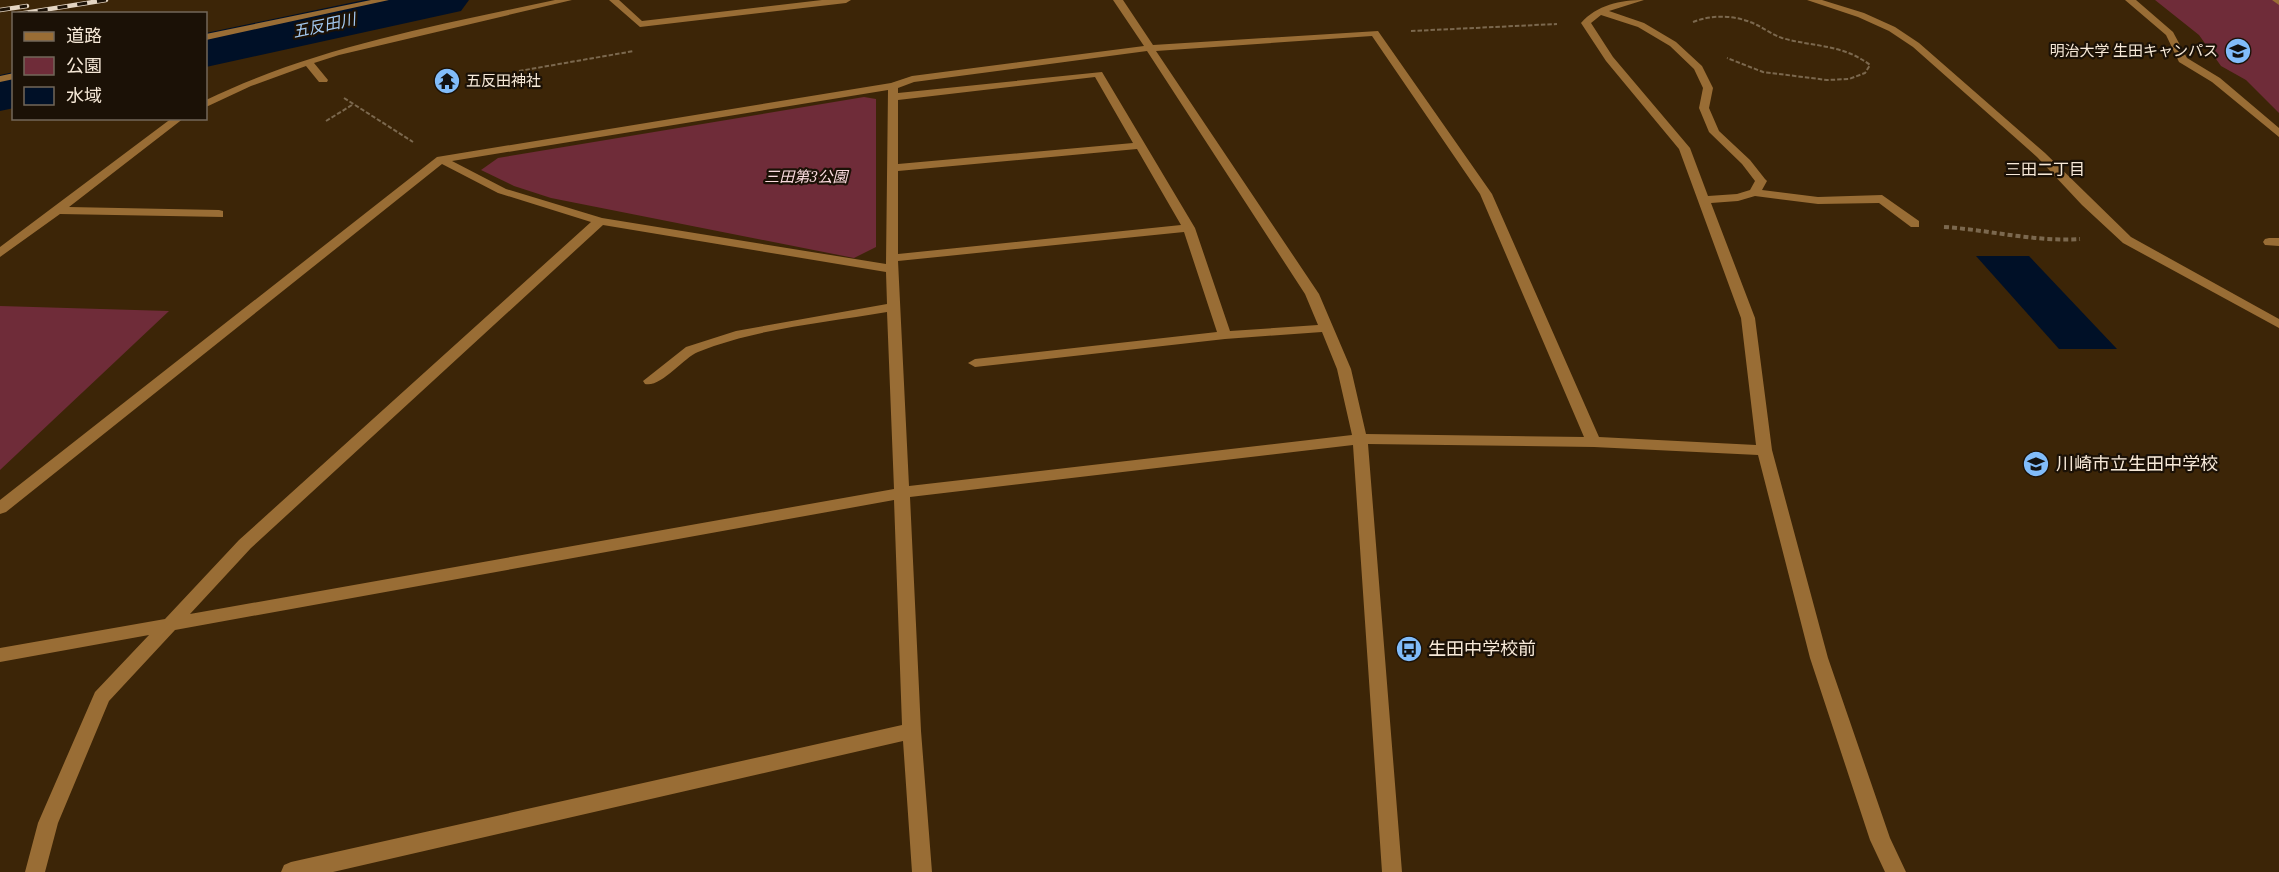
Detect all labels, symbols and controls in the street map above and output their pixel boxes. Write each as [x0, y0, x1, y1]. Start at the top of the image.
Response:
water label: 五反田川 [291, 8, 359, 41]
legend [12, 12, 207, 120]
text: 道路 [66, 24, 102, 47]
school or university icon: 明治大学 生田キャンパス [2223, 36, 2253, 66]
place label: 明治大学 生田キャンパス [2050, 41, 2218, 60]
text: 公園 [66, 54, 102, 77]
temple icon: 五反田神社 [432, 66, 462, 96]
place label: 五反田神社 [466, 71, 541, 90]
text: 水域 [66, 84, 102, 107]
district label: 三田二丁目 [2005, 159, 2085, 179]
park label: 三田第3公園 [764, 167, 850, 186]
school or university icon: 川崎市立生田中学校 [2021, 449, 2051, 479]
place label: 川崎市立生田中学校 [2056, 452, 2218, 475]
bus stop icon: 生田中学校前 [1394, 634, 1424, 664]
place label: 生田中学校前 [1428, 637, 1536, 660]

